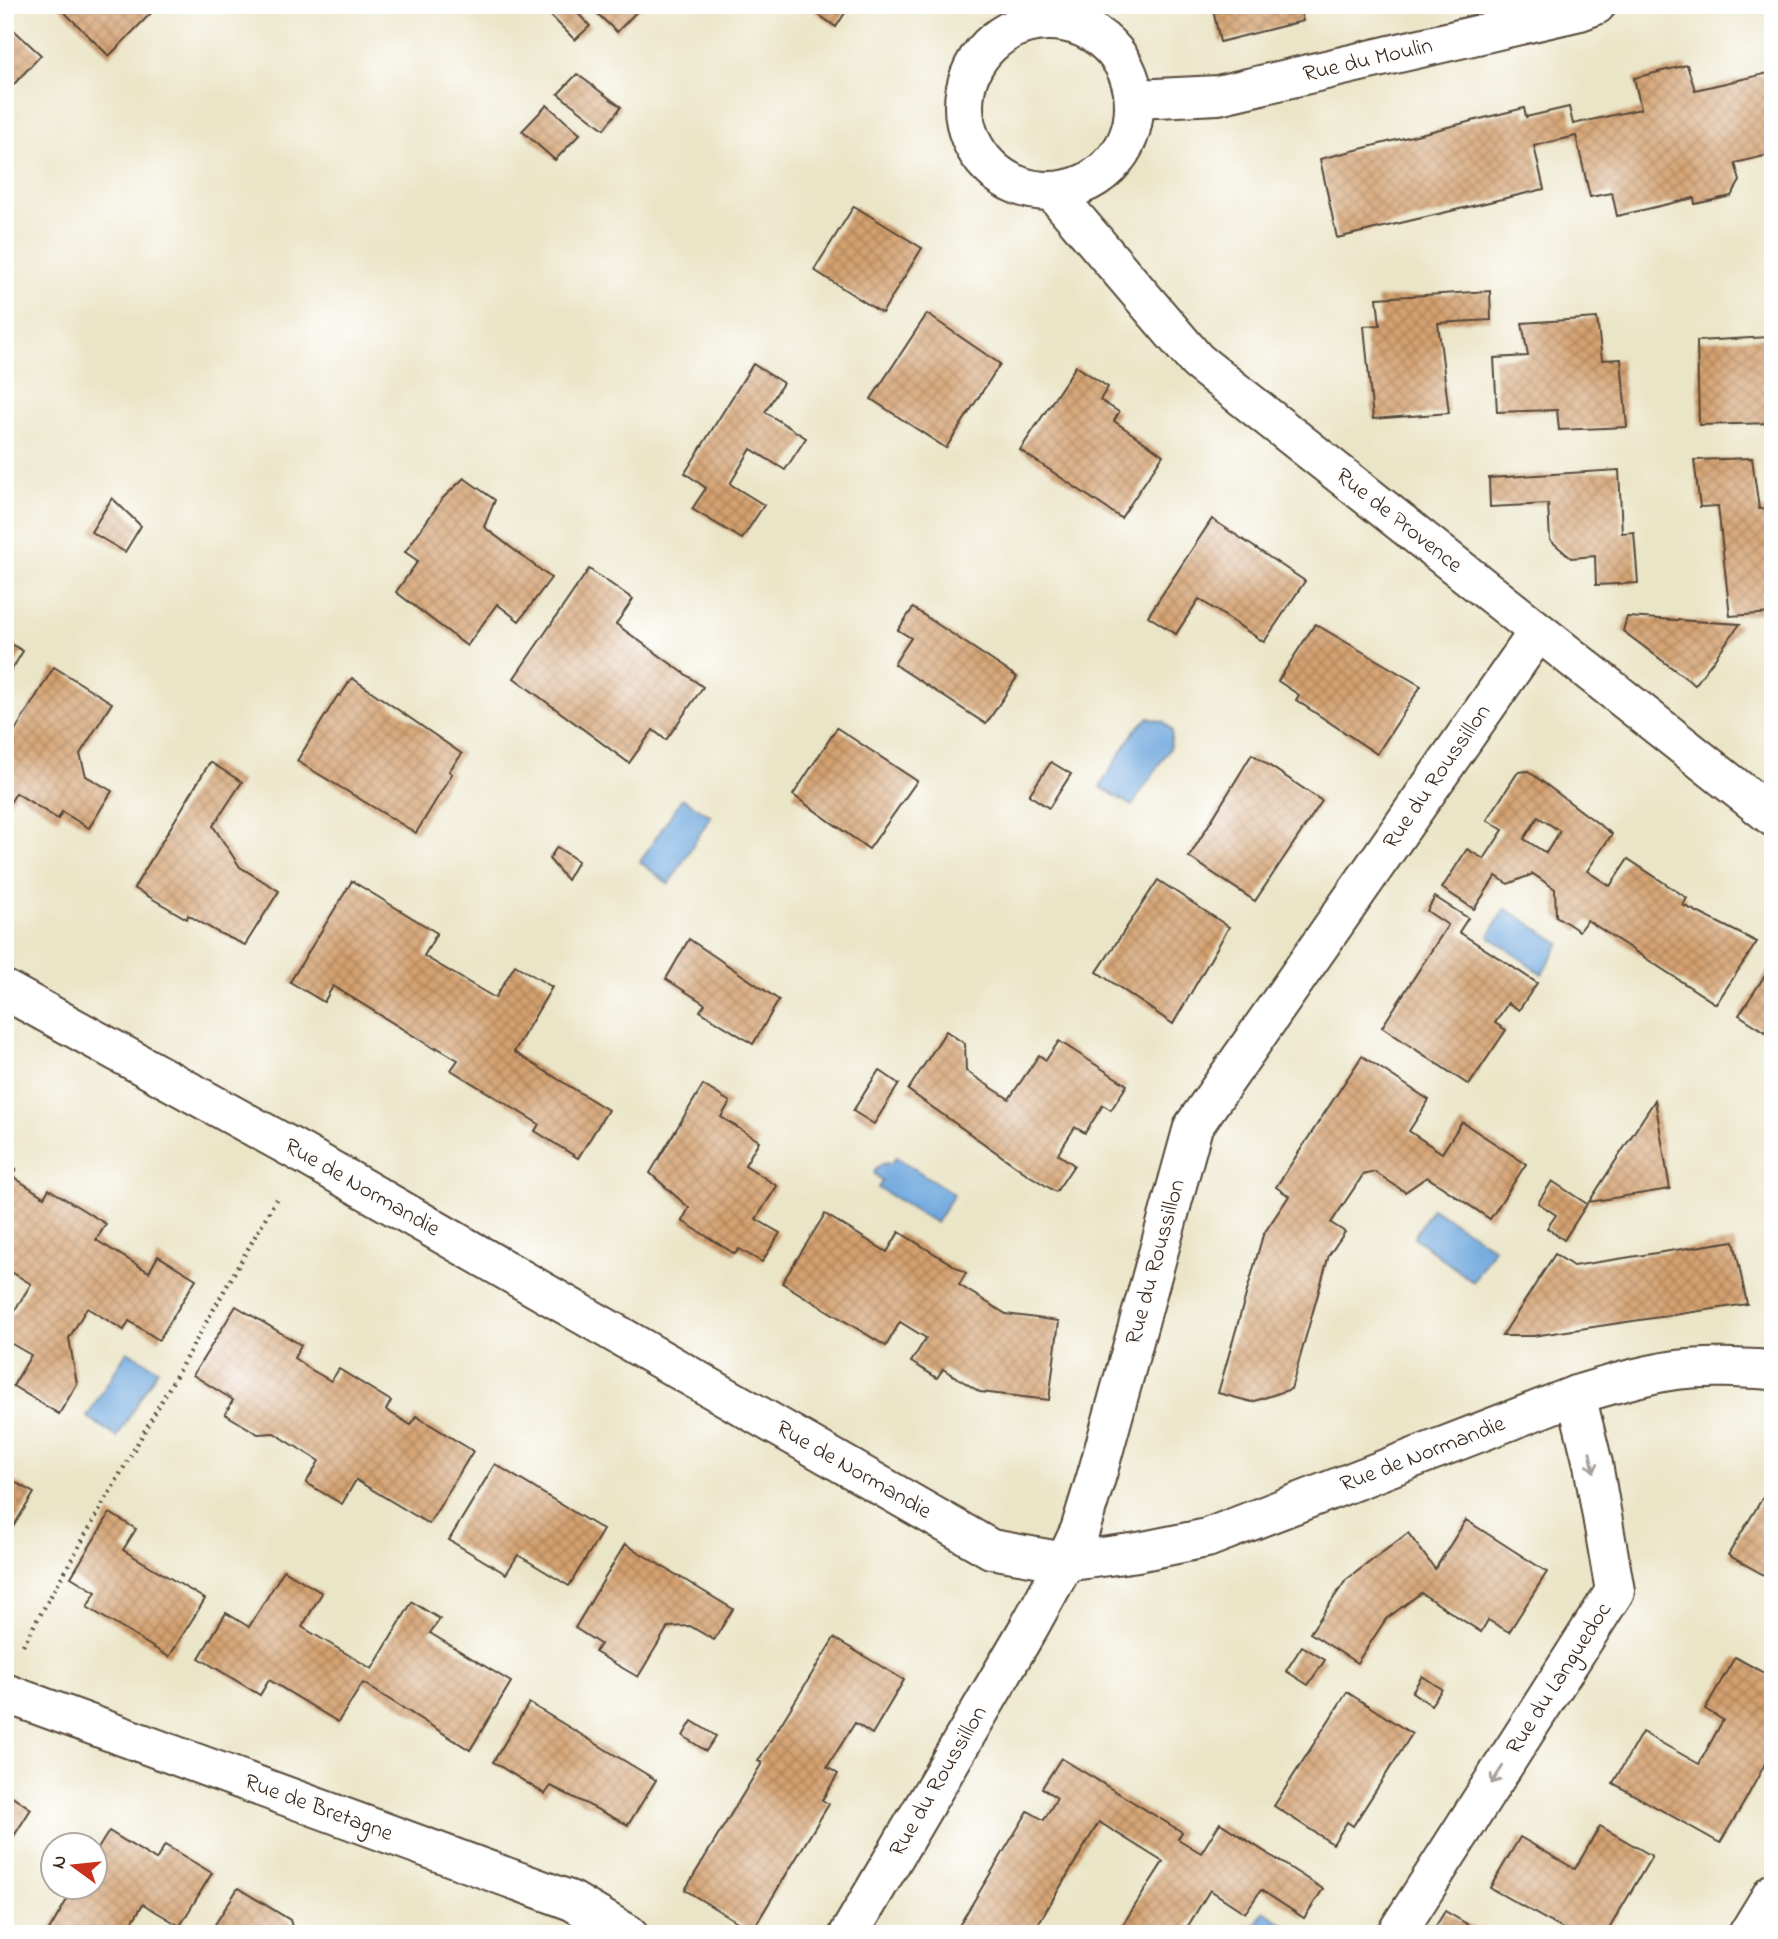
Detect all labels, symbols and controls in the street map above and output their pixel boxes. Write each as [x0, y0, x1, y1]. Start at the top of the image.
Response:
street label: Rue du Moulin [1300, 29, 1436, 91]
street label: Rue de Provence [1328, 460, 1470, 582]
street label: Rue du Roussillon [1375, 698, 1499, 856]
street label: Rue de Normandie [278, 1130, 446, 1246]
street label: Rue du Roussillon [1117, 1176, 1194, 1348]
street label: Rue de Normandie [1335, 1407, 1511, 1501]
street label: Rue de Normandie [770, 1412, 938, 1528]
one-way arrow [1587, 1450, 1600, 1472]
street label: Rue du Languedoc [1498, 1595, 1620, 1761]
street label: Rue du Roussillon [881, 1700, 996, 1863]
one-way arrow [1490, 1765, 1505, 1784]
street label: Rue de Bretagne [240, 1766, 398, 1851]
north arrow [38, 1830, 108, 1900]
text: N [45, 1852, 75, 1872]

